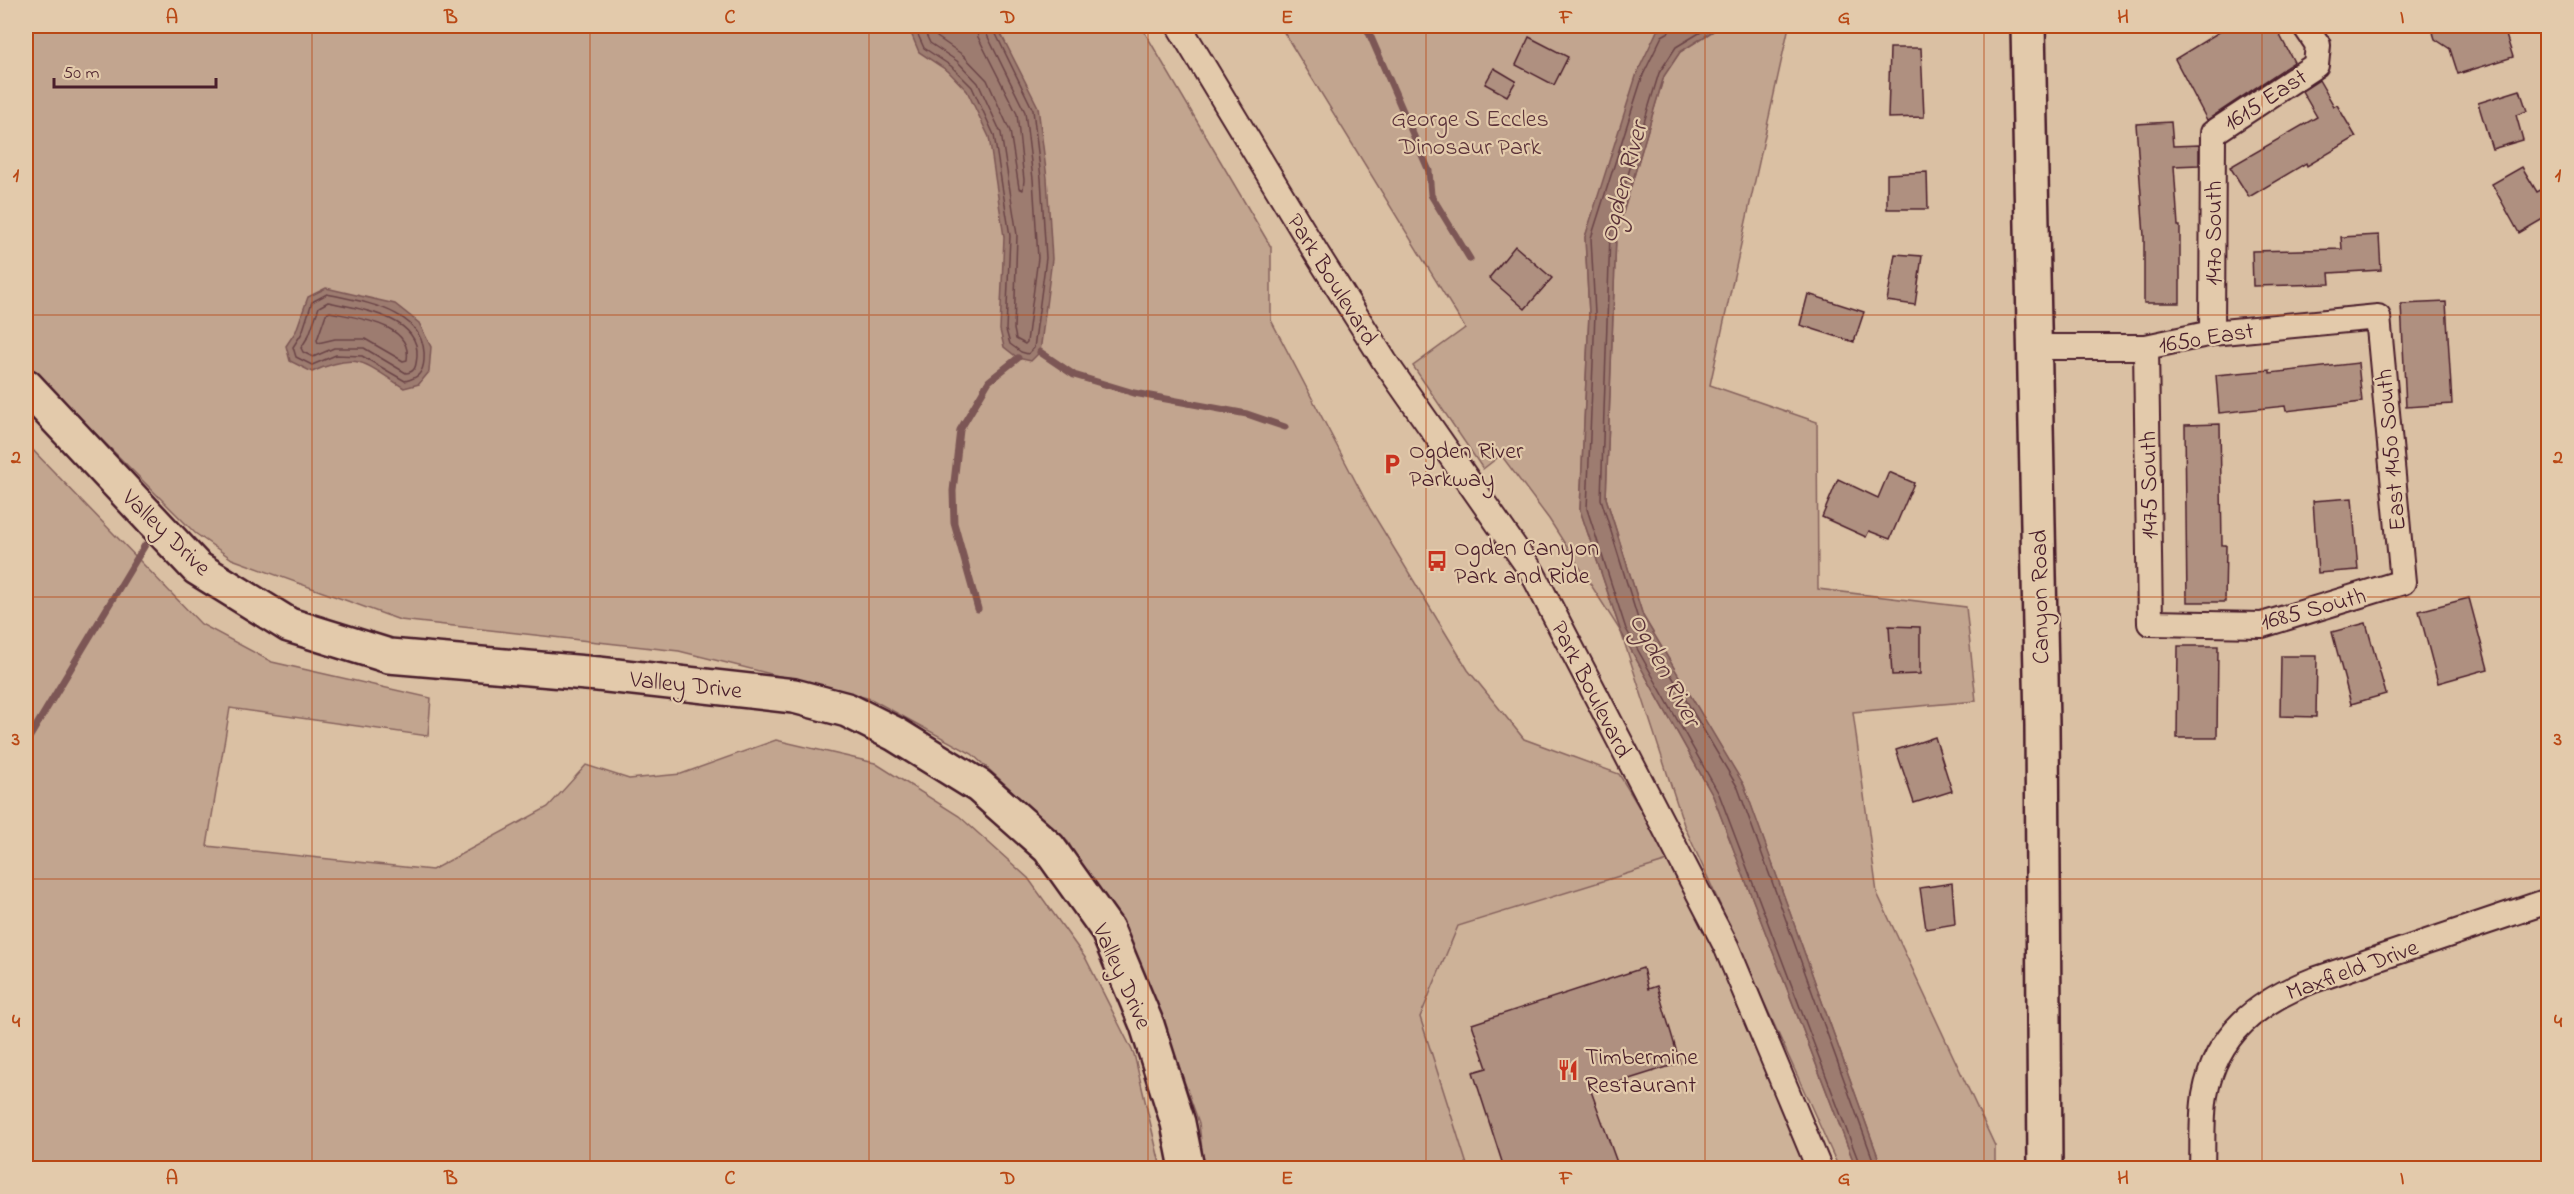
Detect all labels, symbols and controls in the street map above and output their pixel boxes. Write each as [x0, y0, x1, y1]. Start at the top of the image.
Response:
text: A [166, 4, 178, 33]
text: B [443, 4, 458, 33]
text: C [725, 4, 736, 33]
text: D [1000, 4, 1015, 33]
text: E [1281, 4, 1293, 33]
text: F [1559, 4, 1573, 33]
text: G [1838, 4, 1851, 33]
text: H [2117, 4, 2129, 33]
text: I [2400, 4, 2405, 33]
scale bar [54, 51, 216, 89]
text: 50 m [63, 61, 100, 87]
street label: 1615 East [2218, 61, 2315, 141]
park label: George S Eccles Dinosaur Park [1391, 103, 1549, 166]
water label: Ogden River [1591, 115, 1660, 248]
text: 1 [13, 162, 20, 191]
text: 1 [2555, 162, 2562, 191]
street label: 1470 South [2198, 181, 2233, 285]
street label: Park Boulevard [1276, 208, 1386, 353]
street label: 1650 East [2156, 315, 2257, 364]
street label: East 1450 South [2368, 367, 2417, 532]
street label: 1475 South [2132, 431, 2169, 539]
place label: Ogden River Parkway [1409, 435, 1524, 499]
text: 2 [10, 444, 21, 473]
text: 2 [2552, 444, 2563, 473]
parking icon: Ogden River Parkway [1380, 452, 1404, 476]
street label: Valley Drive [111, 481, 218, 586]
street label: Canyon Road [2023, 529, 2061, 665]
place label: Ogden Canyon Park and Ride [1454, 532, 1599, 595]
bus stop icon: Ogden Canyon Park and Ride [1425, 549, 1449, 573]
street label: 1685 South [2257, 580, 2370, 641]
water label: Ogden River [1617, 607, 1711, 737]
street label: Park Boulevard [1540, 616, 1640, 765]
street label: Valley Drive [627, 663, 744, 711]
text: 3 [11, 726, 20, 755]
text: 3 [2553, 726, 2562, 755]
street label: Valley Drive [1081, 918, 1160, 1036]
street label: Maxfield Drive [2282, 931, 2424, 1011]
text: 4 [12, 1008, 21, 1037]
text: 4 [2554, 1008, 2563, 1037]
place label: Timbermine Restaurant [1585, 1041, 1698, 1104]
restaurant icon: Timbermine Restaurant [1556, 1058, 1580, 1082]
text: A [166, 1165, 178, 1194]
text: B [443, 1165, 458, 1194]
text: C [725, 1165, 736, 1194]
text: D [1000, 1165, 1015, 1194]
text: E [1281, 1165, 1293, 1194]
text: F [1559, 1165, 1573, 1194]
text: G [1838, 1165, 1851, 1194]
text: H [2117, 1165, 2129, 1194]
text: I [2400, 1165, 2405, 1194]

